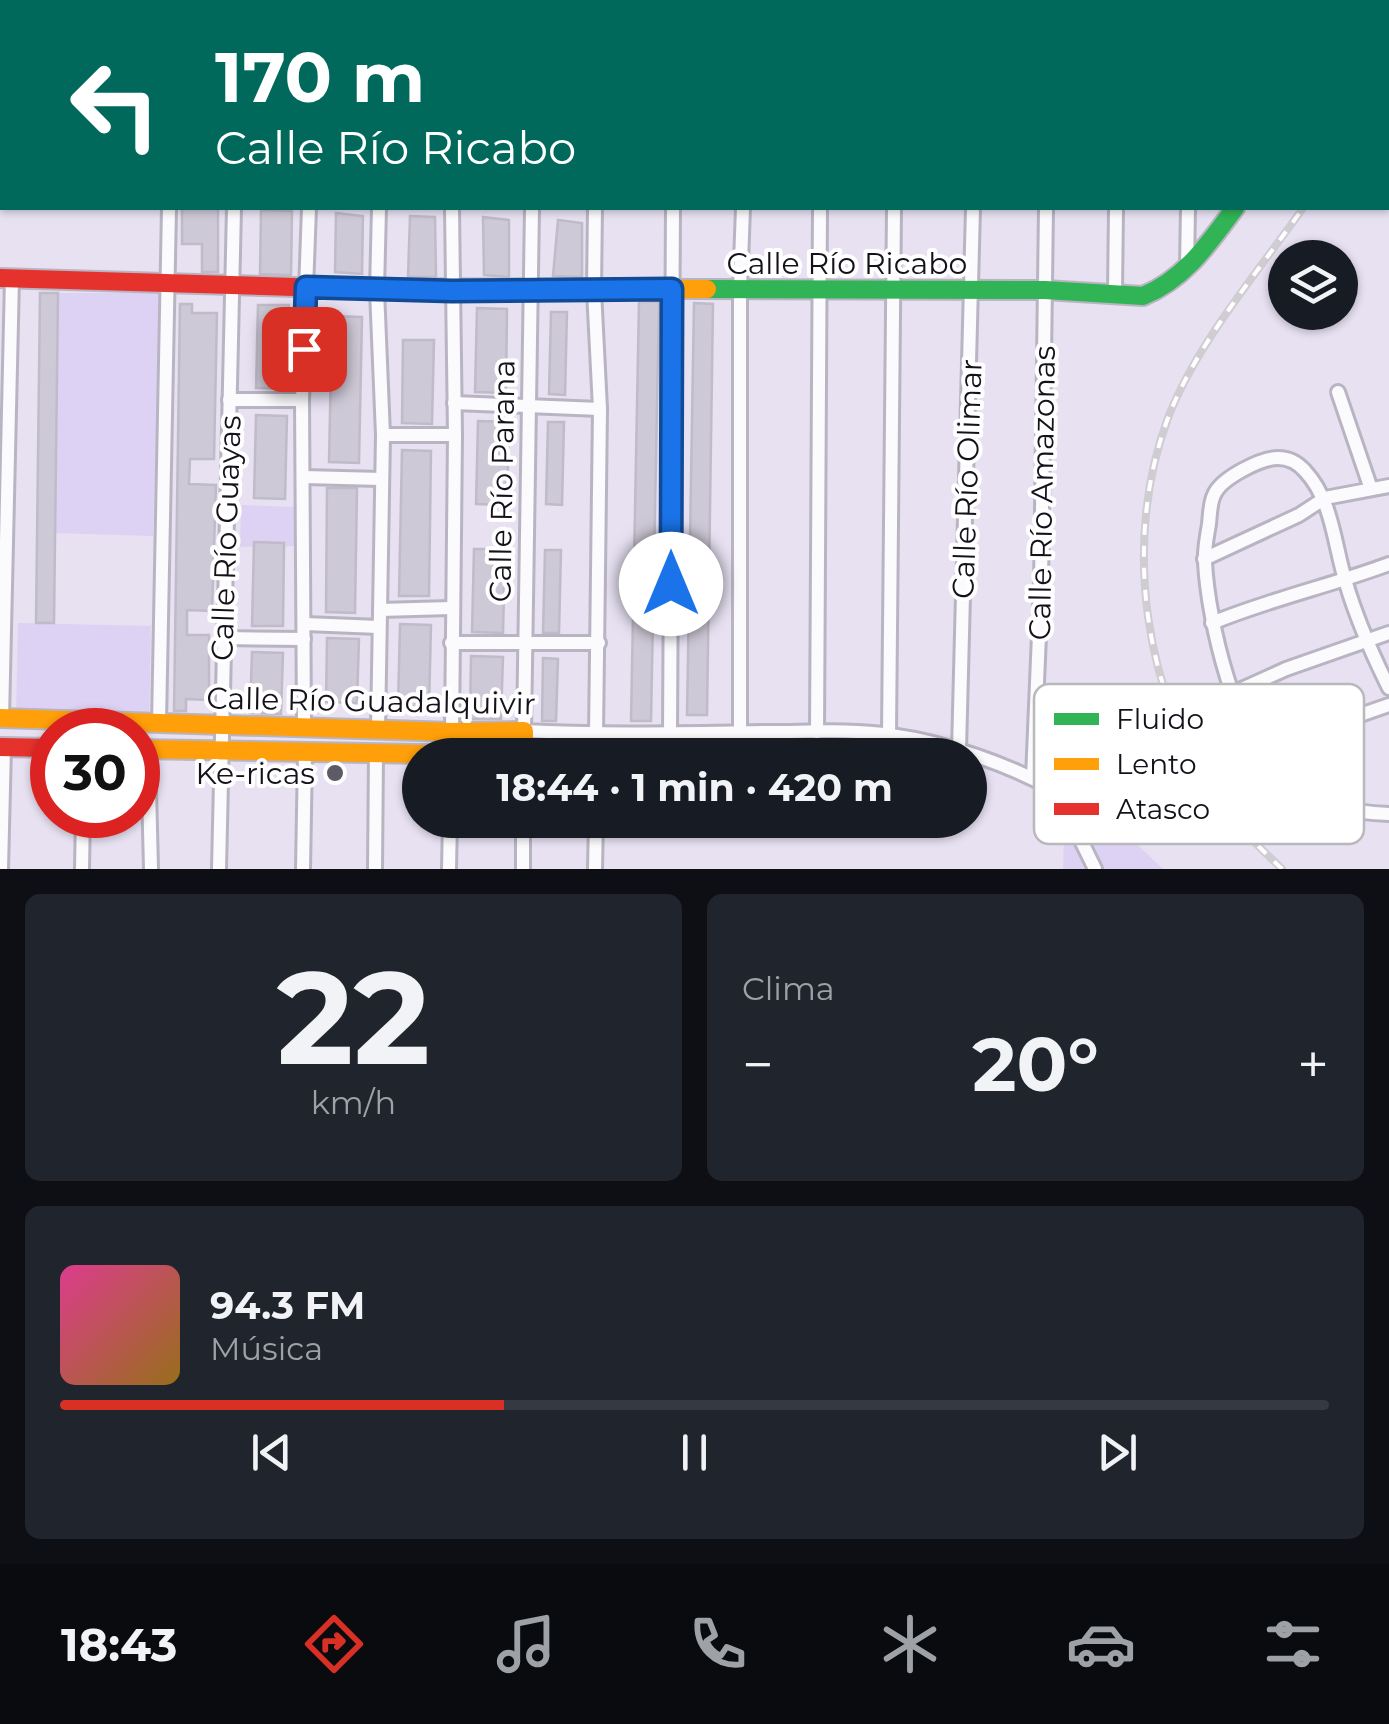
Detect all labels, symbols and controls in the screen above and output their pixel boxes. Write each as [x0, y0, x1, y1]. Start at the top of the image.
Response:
text: 170 m [215, 34, 425, 120]
icon: left [50, 40, 180, 170]
text: Calle Río Ricabo [215, 120, 576, 175]
map controls [1268, 240, 1358, 330]
button: layers [1268, 240, 1358, 330]
street label: Calle Río Ricabo [727, 245, 967, 282]
pin [262, 307, 347, 392]
icon: arrive [277, 322, 332, 377]
street label: Calle Río Amazonas [1021, 345, 1063, 641]
street label: Calle Río Olimar [944, 358, 990, 600]
street label: Calle Río Parana [481, 359, 523, 603]
street label: Calle Río Guayas [203, 415, 249, 661]
position arrow [619, 532, 723, 636]
street label: Calle Río Guadalquivir [206, 680, 536, 722]
legend [1034, 684, 1364, 844]
text: Fluido [1116, 702, 1204, 736]
speed limit sign: 30 [30, 708, 160, 838]
text: Lento [1116, 747, 1197, 781]
place label: Ke-ricas [195, 755, 315, 792]
marker: Ke-ricas [324, 762, 346, 784]
text: 18:44 · 1 min · 420 m [496, 764, 893, 811]
text: Atasco [1116, 792, 1210, 826]
text: 22 [277, 938, 430, 1097]
text: Clima [742, 969, 835, 1008]
text: 20° [972, 1018, 1099, 1110]
text: − [742, 1031, 774, 1098]
text: + [1297, 1031, 1329, 1098]
text: km/h [311, 1083, 396, 1122]
text: 94.3 FM [210, 1282, 365, 1329]
text: Música [210, 1329, 323, 1368]
icon: previous [244, 1425, 299, 1480]
icon: pause [667, 1425, 722, 1480]
icon: next [1090, 1425, 1145, 1480]
icon: directions [299, 1609, 369, 1679]
icon: music [491, 1609, 561, 1679]
icon: phone [683, 1609, 753, 1679]
icon: climate [875, 1609, 945, 1679]
icon: car [1066, 1609, 1136, 1679]
icon: filters [1258, 1609, 1328, 1679]
text: 18:43 [61, 1617, 177, 1672]

